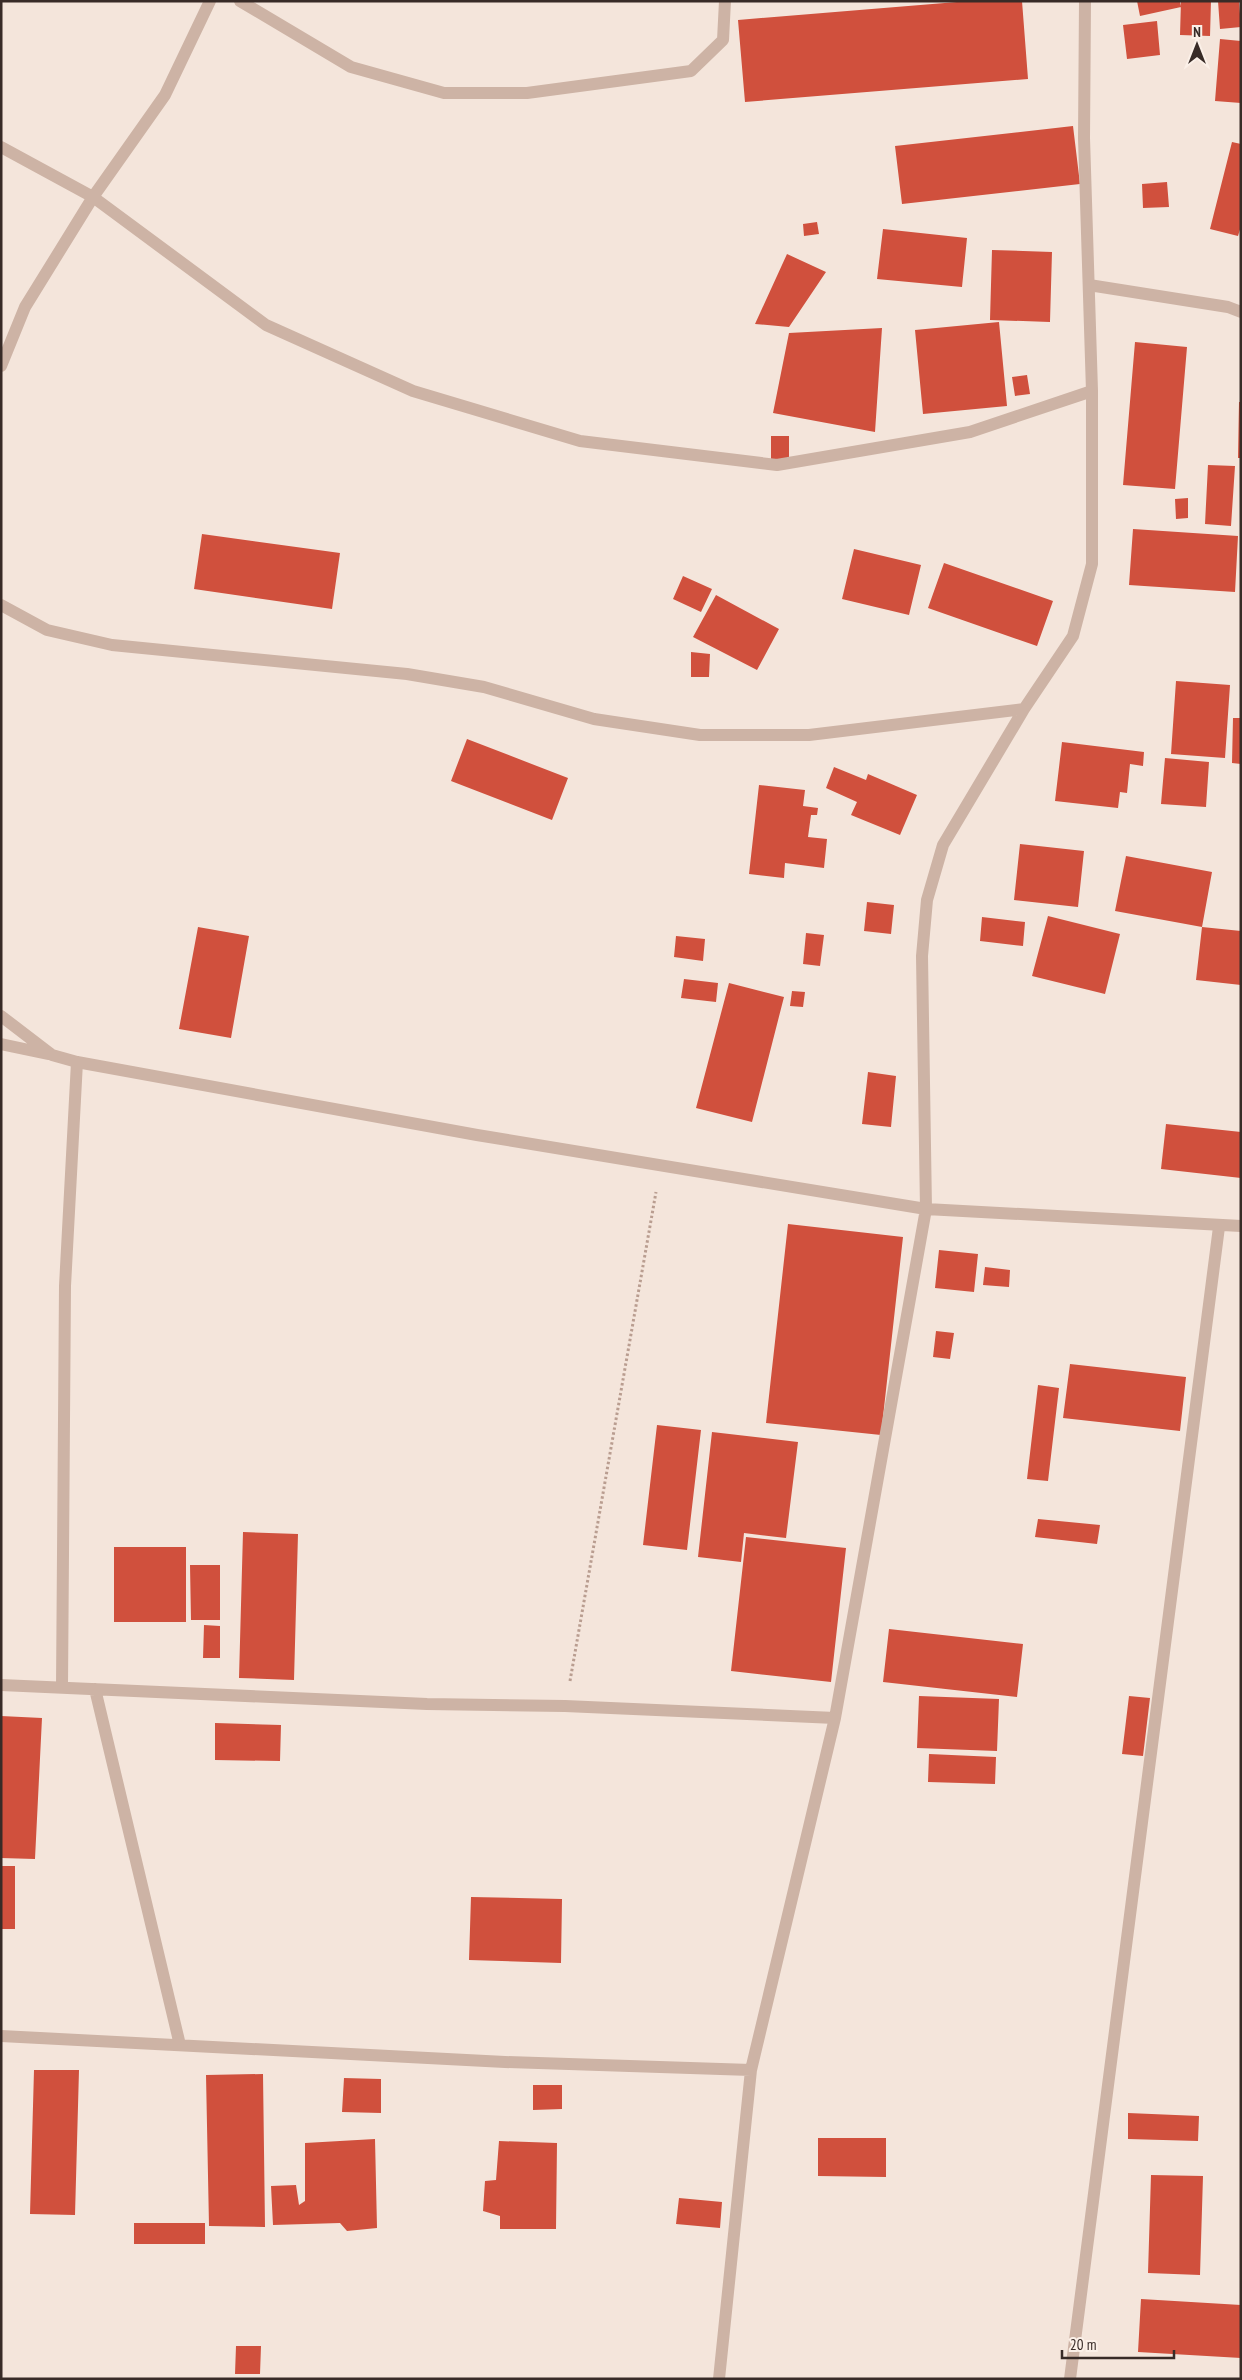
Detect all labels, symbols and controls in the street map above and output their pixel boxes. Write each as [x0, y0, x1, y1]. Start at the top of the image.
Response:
north arrow [1172, 20, 1222, 70]
text: N [1193, 23, 1201, 41]
scale bar [1062, 2328, 1174, 2360]
text: 20 m [1070, 2335, 1096, 2354]

